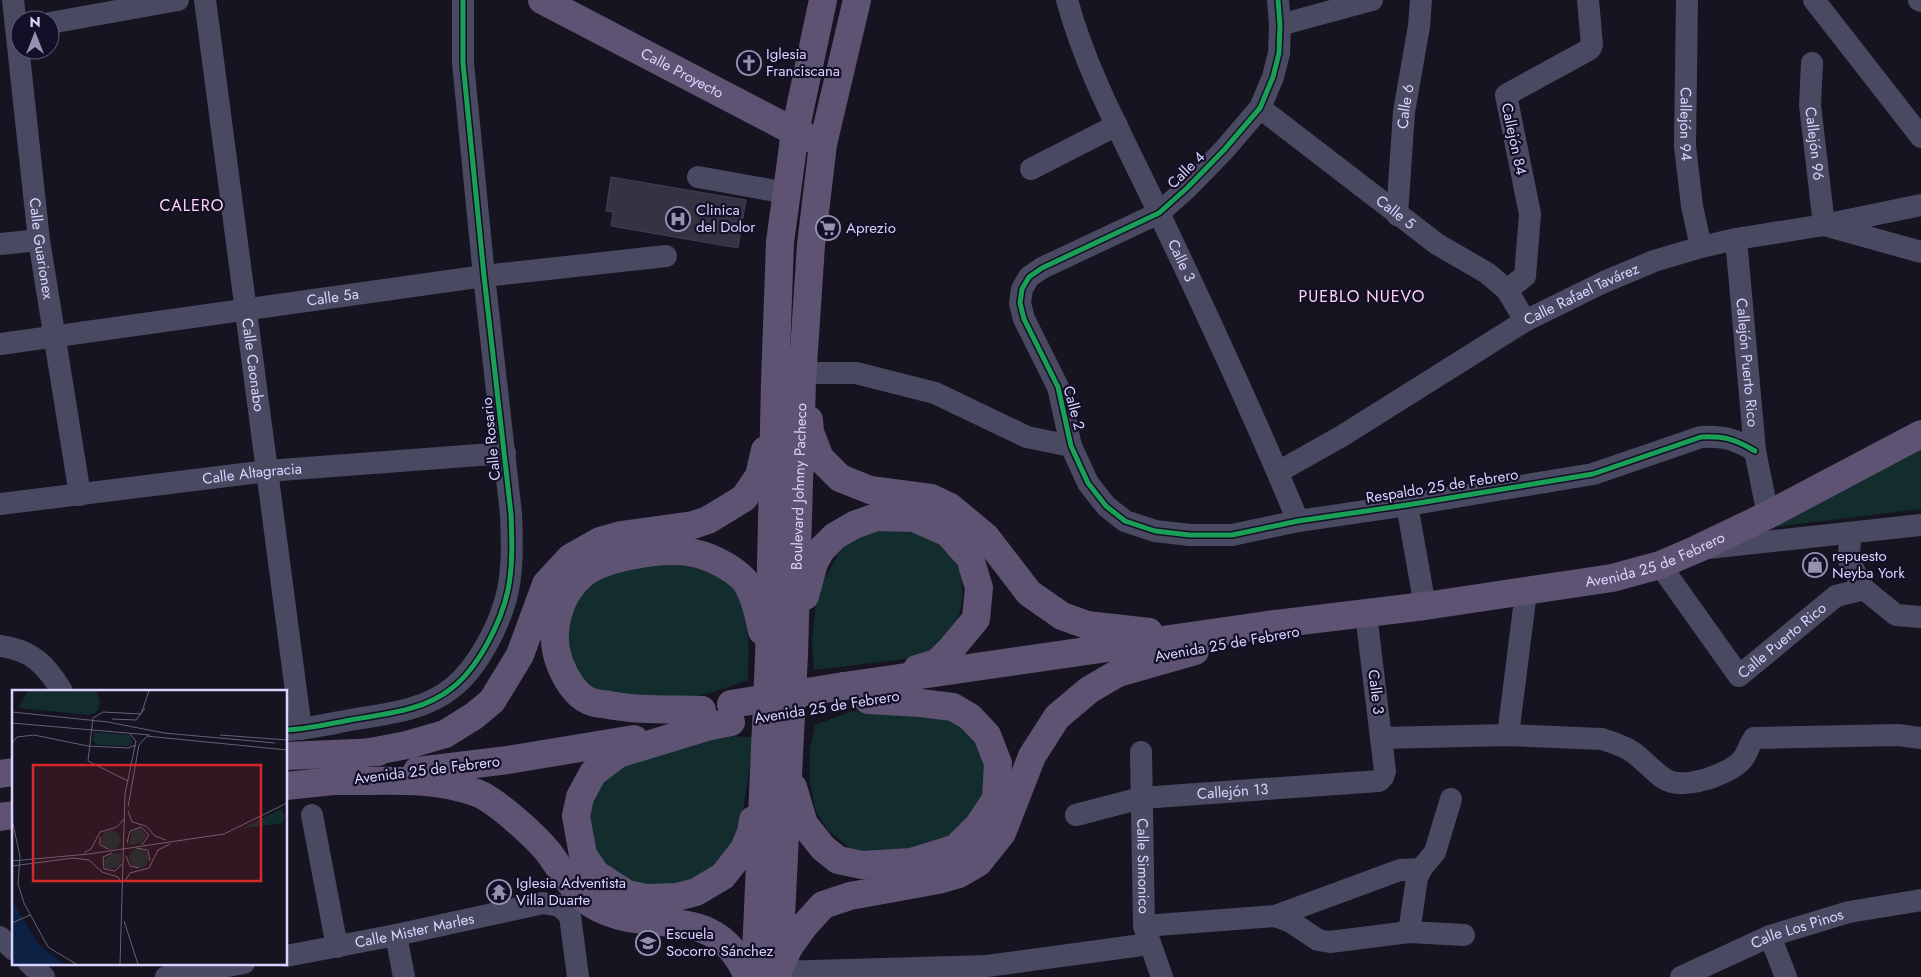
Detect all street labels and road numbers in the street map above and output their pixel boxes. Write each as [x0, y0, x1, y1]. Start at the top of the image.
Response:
street label: Calle Proyecto [637, 42, 727, 104]
street label: Calle 6 [1392, 82, 1420, 130]
street label: Callejón 94 [1674, 87, 1698, 162]
street label: Callejón 84 [1496, 101, 1532, 177]
street label: Callejón 96 [1799, 106, 1830, 182]
street label: Calle 4 [1162, 146, 1210, 194]
street label: Calle 5 [1371, 190, 1420, 235]
street label: Calle Guarionex [23, 196, 59, 301]
street label: Calle 3 [1162, 236, 1201, 286]
street label: Calle Rafael Tavárez [1520, 257, 1642, 331]
street label: Calle 5a [305, 283, 360, 312]
street label: Callejón Puerto Rico [1730, 297, 1764, 428]
street label: Calle Caonabo [236, 317, 270, 413]
street label: Calle 2 [1058, 383, 1090, 433]
street label: Calle Rosario [476, 396, 506, 482]
street label: Boulevard Johnny Pacheco [785, 403, 812, 570]
street label: Calle Altagracia [201, 457, 303, 490]
street label: Respaldo 25 de Febrero [1364, 463, 1520, 509]
street label: Avenida 25 de Febrero [1584, 526, 1729, 593]
street label: Calle Puerto Rico [1733, 597, 1831, 684]
street label: Avenida 25 de Febrero [1153, 620, 1301, 668]
street label: Calle 3 [1362, 668, 1390, 716]
street label: Avenida 25 de Febrero [753, 685, 901, 729]
street label: Avenida 25 de Febrero [353, 750, 501, 790]
street label: Callejón 13 [1196, 778, 1269, 805]
street label: Calle Simonico [1131, 818, 1155, 914]
street label: Calle Los Pinos [1747, 903, 1846, 954]
street label: Calle Mister Marles [353, 907, 476, 954]

